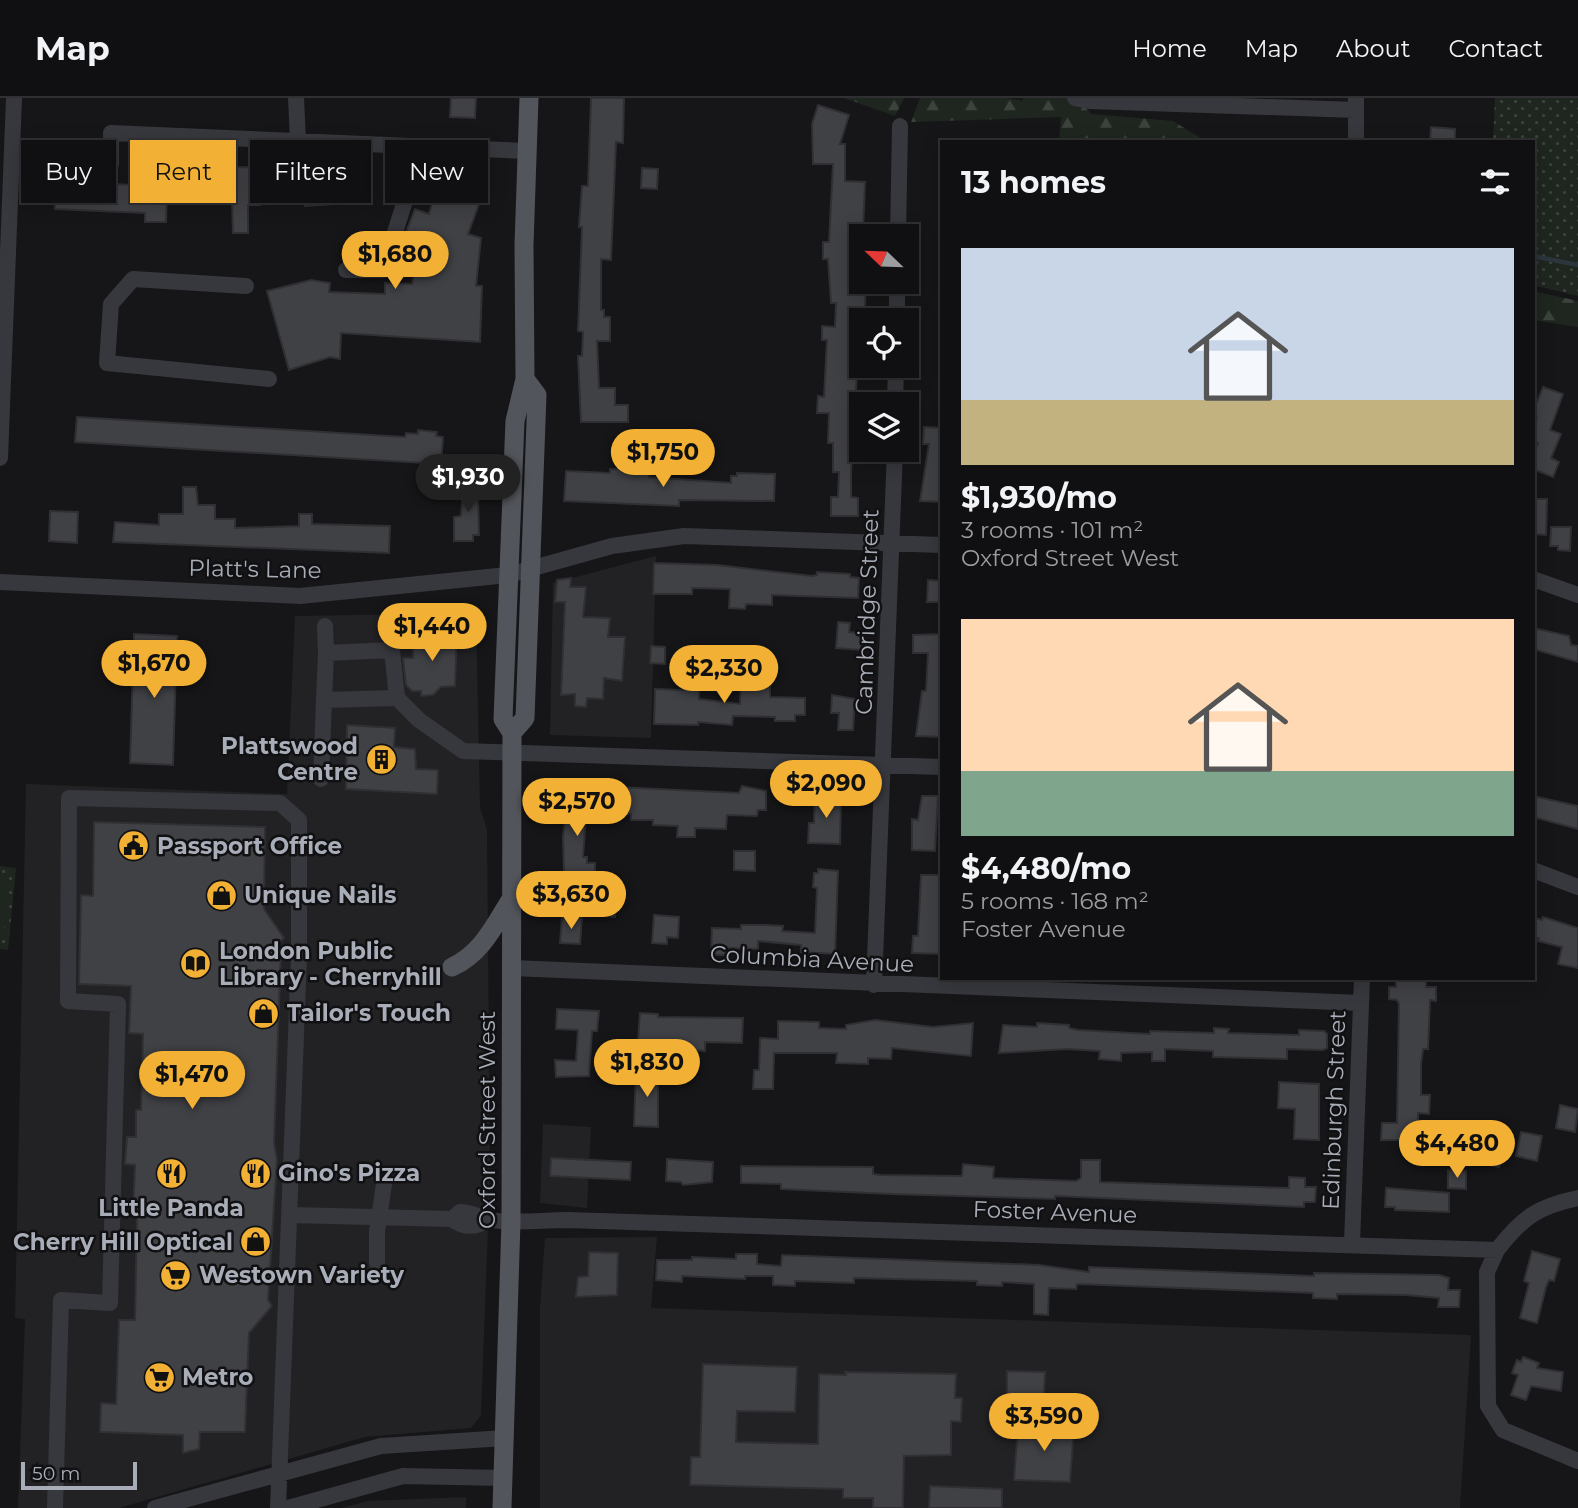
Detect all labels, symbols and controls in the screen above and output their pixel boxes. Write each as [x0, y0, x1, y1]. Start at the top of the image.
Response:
text: Map [35, 28, 110, 68]
text: Home [1132, 34, 1207, 63]
text: Map [1245, 34, 1298, 63]
text: About [1336, 34, 1410, 63]
text: Contact [1448, 34, 1543, 63]
chip: Buy [21, 140, 116, 203]
chip: Rent [130, 140, 236, 203]
chip: Filters [250, 140, 371, 203]
chip: New [385, 140, 488, 203]
icon: filters [1476, 163, 1514, 201]
text: 13 homes [961, 164, 1106, 201]
north arrow [849, 224, 919, 294]
map controls [849, 224, 919, 462]
pin: $1,680 [338, 232, 452, 291]
text: $1,680 [358, 240, 432, 268]
icon: home [1175, 293, 1301, 419]
button: locate [849, 308, 919, 378]
button: layers [849, 392, 919, 462]
pin: $1,750 [606, 430, 720, 489]
text: $1,750 [627, 438, 699, 466]
pin: $1,930 [411, 454, 525, 514]
text: $1,930 [431, 463, 505, 491]
text: $1,930/mo [961, 479, 1117, 516]
street label: Cambridge Street [849, 509, 885, 715]
text: 3 rooms · 101 m² [961, 516, 1143, 544]
text: Oxford Street West [961, 544, 1179, 572]
street label: Platt's Lane [188, 554, 322, 584]
pin: $1,440 [375, 603, 489, 663]
text: $1,440 [394, 612, 470, 640]
pin: $1,670 [97, 640, 211, 700]
pin: $2,330 [667, 646, 781, 705]
text: $1,670 [117, 649, 191, 677]
text: $2,330 [685, 654, 763, 682]
icon: home [1175, 664, 1301, 790]
place label: Plattswood Centre [221, 732, 358, 786]
building icon: Plattswood Centre [364, 742, 398, 776]
pin: $2,090 [769, 760, 883, 820]
text: $2,090 [786, 769, 866, 797]
pin: $2,570 [520, 778, 634, 838]
text: $2,570 [538, 787, 616, 815]
public building icon: Passport Office [117, 829, 151, 863]
place label: Passport Office [157, 832, 342, 860]
text: $4,480/mo [961, 850, 1131, 887]
pin: $3,630 [514, 872, 628, 931]
shop icon: Unique Nails [204, 878, 238, 912]
text: $3,630 [532, 880, 610, 908]
place label: Unique Nails [244, 881, 396, 909]
text: 5 rooms · 168 m² [961, 887, 1149, 915]
text: Foster Avenue [961, 915, 1126, 943]
place label: London Public Library - Cherryhill [219, 937, 442, 991]
street label: Columbia Avenue [709, 940, 915, 978]
library icon: London Public Library - Cherryhill [179, 947, 213, 981]
shop icon: Tailor's Touch [247, 996, 281, 1030]
place label: Tailor's Touch [287, 999, 451, 1027]
street label: Edinburgh Street [1317, 1010, 1351, 1210]
street label: Oxford Street West [473, 1011, 501, 1229]
pin: $1,830 [590, 1040, 704, 1099]
text: $1,830 [610, 1048, 684, 1076]
pin: $1,470 [135, 1052, 249, 1111]
text: $1,470 [155, 1060, 229, 1088]
pin: $4,480 [1400, 1121, 1514, 1180]
text: $4,480 [1415, 1129, 1499, 1157]
restaurant icon: Gino's Pizza [238, 1156, 272, 1190]
restaurant icon: Little Panda [154, 1157, 188, 1191]
place label: Gino's Pizza [278, 1159, 420, 1187]
place label: Little Panda [98, 1194, 244, 1222]
street label: Foster Avenue [972, 1195, 1138, 1229]
shop icon: Cherry Hill Optical [239, 1225, 273, 1259]
place label: Cherry Hill Optical [13, 1228, 233, 1256]
supermarket icon: Westown Variety [159, 1258, 193, 1292]
place label: Westown Variety [199, 1261, 404, 1289]
supermarket icon: Metro [142, 1360, 176, 1394]
place label: Metro [182, 1363, 253, 1391]
pin: $3,590 [987, 1394, 1101, 1453]
text: $3,590 [1005, 1402, 1083, 1430]
scale bar [21, 1459, 136, 1491]
text: 50 m [32, 1462, 80, 1485]

